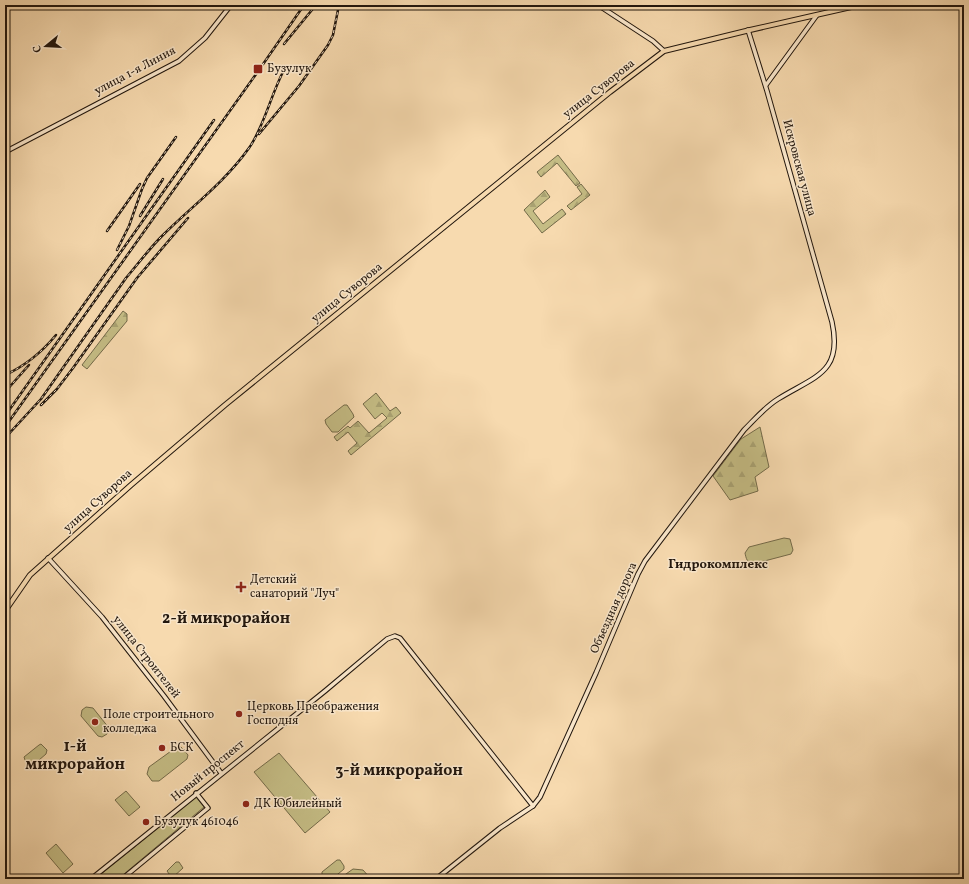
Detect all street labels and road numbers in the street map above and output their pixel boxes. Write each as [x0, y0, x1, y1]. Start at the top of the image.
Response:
street label: улица 1-я Линия [91, 43, 179, 99]
street label: улица Суворова [560, 56, 638, 122]
street label: Искровская улица [778, 118, 820, 218]
street label: улица Суворова [308, 259, 386, 327]
street label: улица Суворова [60, 466, 136, 536]
street label: Объездная дорога [587, 560, 641, 656]
street label: улица Строителей [109, 612, 183, 702]
street label: Новый проспект [168, 736, 248, 806]

